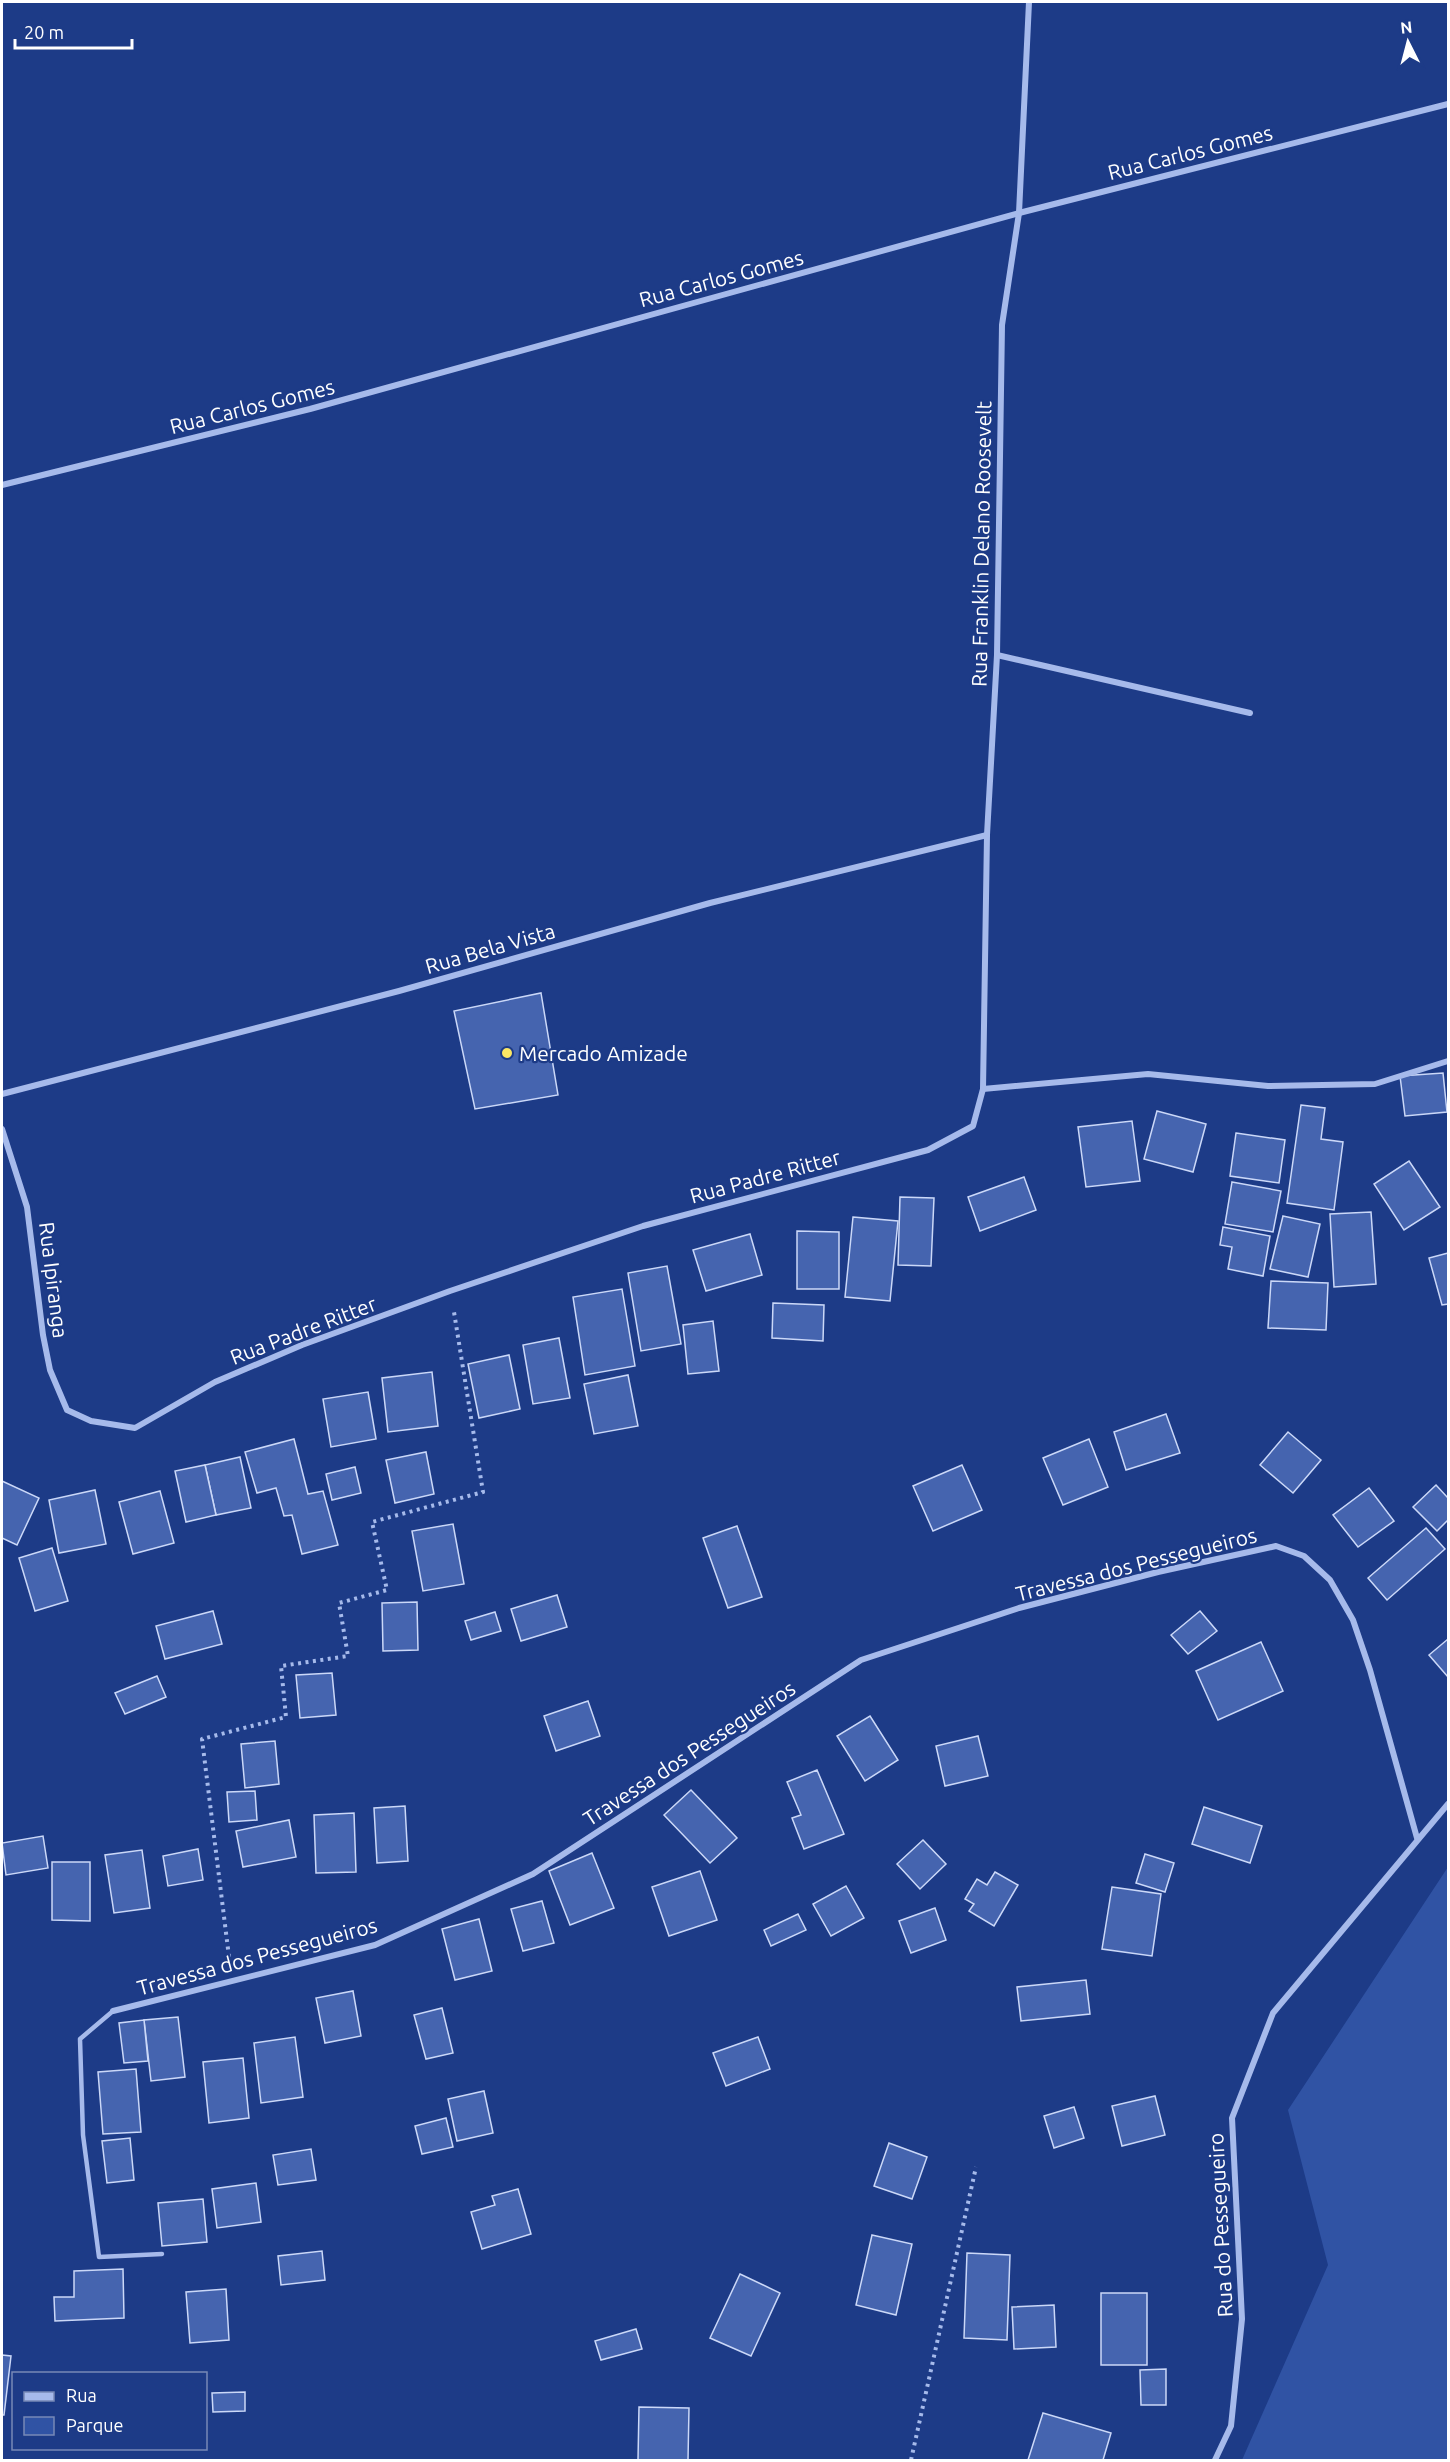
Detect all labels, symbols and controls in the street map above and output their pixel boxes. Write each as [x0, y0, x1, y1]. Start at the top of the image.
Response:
scale bar [15, 12, 132, 50]
north arrow [1378, 12, 1438, 72]
text: N [1400, 18, 1413, 37]
text: 20 m [24, 22, 64, 42]
street label: Rua Carlos Gomes [1105, 120, 1275, 184]
street label: Rua Carlos Gomes [636, 245, 806, 311]
street label: Rua Carlos Gomes [167, 374, 337, 438]
street label: Rua Franklin Delano Roosevelt [967, 401, 995, 687]
street label: Rua Bela Vista [422, 918, 558, 978]
place label: Mercado Amizade [519, 1041, 688, 1065]
marker: Mercado Amizade [500, 1046, 514, 1060]
street label: Rua Padre Ritter [687, 1144, 843, 1208]
street label: Rua Ipiranga [35, 1220, 73, 1340]
street label: Rua Padre Ritter [226, 1291, 380, 1369]
street label: Travessa dos Pessegueiros [1013, 1522, 1259, 1606]
street label: Travessa dos Pessegueiros [579, 1676, 799, 1830]
street label: Travessa dos Pessegueiros [134, 1912, 380, 2000]
street label: Rua do Pessegueiro [1203, 2132, 1237, 2318]
legend [12, 2372, 207, 2450]
text: Rua [66, 2385, 97, 2405]
text: Parque [66, 2415, 123, 2435]

